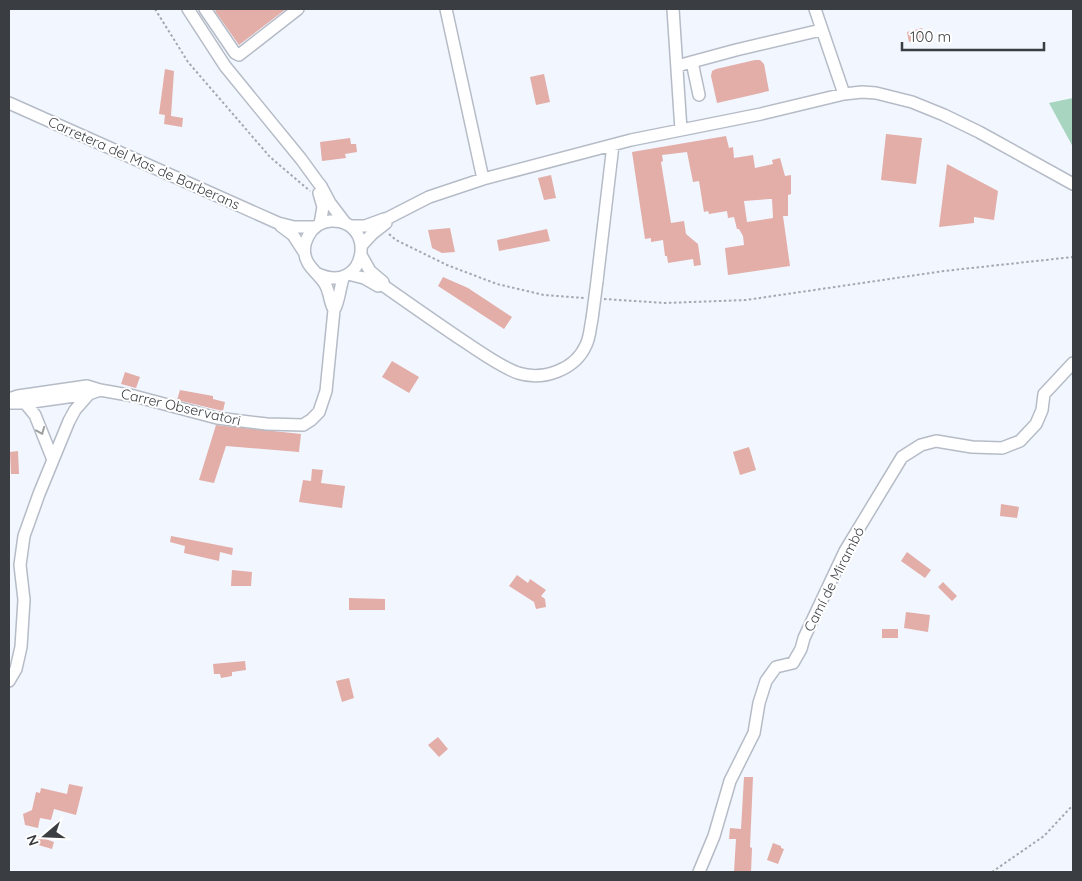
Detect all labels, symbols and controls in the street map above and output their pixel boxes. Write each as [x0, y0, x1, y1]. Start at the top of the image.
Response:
scale bar [902, 20, 1044, 52]
text: 100 m [910, 27, 951, 46]
street label: Carretera del Mas de Barberans [45, 112, 243, 214]
street label: Carrer Observatori [119, 384, 243, 430]
one-way arrow [35, 426, 45, 434]
street label: Camí de Mirambó [800, 523, 868, 635]
north arrow [20, 811, 70, 861]
text: N [23, 832, 43, 848]

